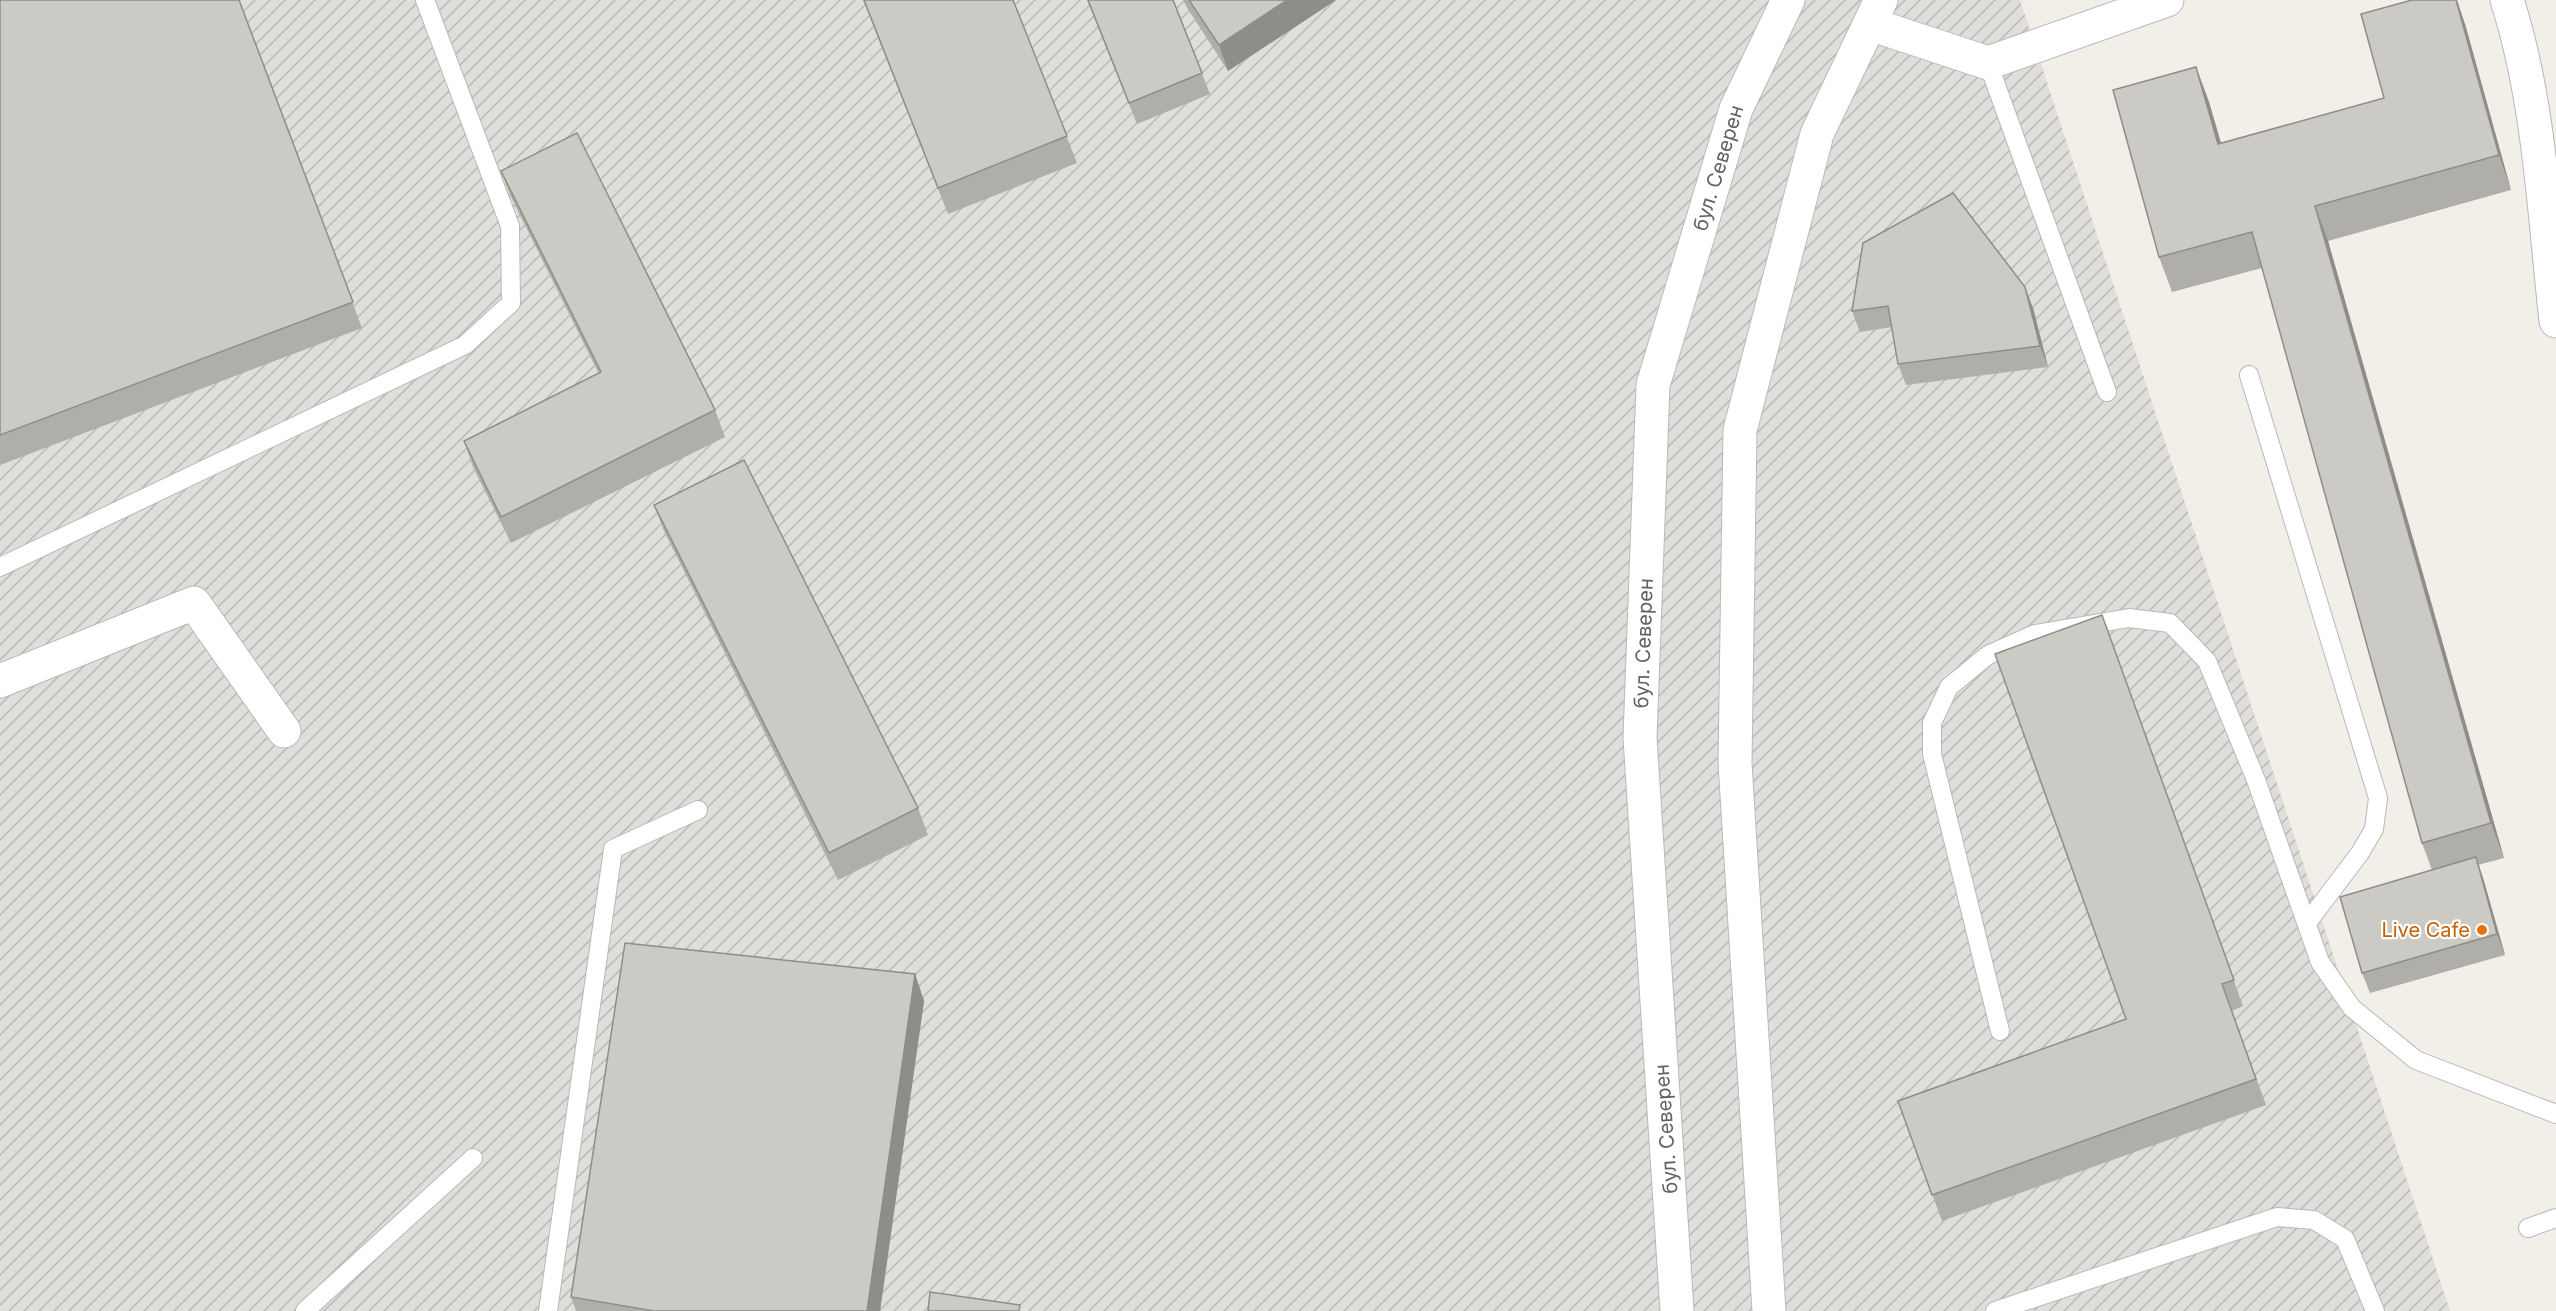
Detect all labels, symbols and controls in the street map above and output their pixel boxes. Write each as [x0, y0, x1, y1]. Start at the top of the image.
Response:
street label: бул. Северен [1688, 102, 1748, 234]
street label: бул. Северен [1629, 578, 1658, 709]
place label: Live Cafe [2381, 918, 2470, 942]
marker: Live Cafe [2475, 923, 2489, 937]
street label: бул. Северен [1649, 1063, 1683, 1195]

